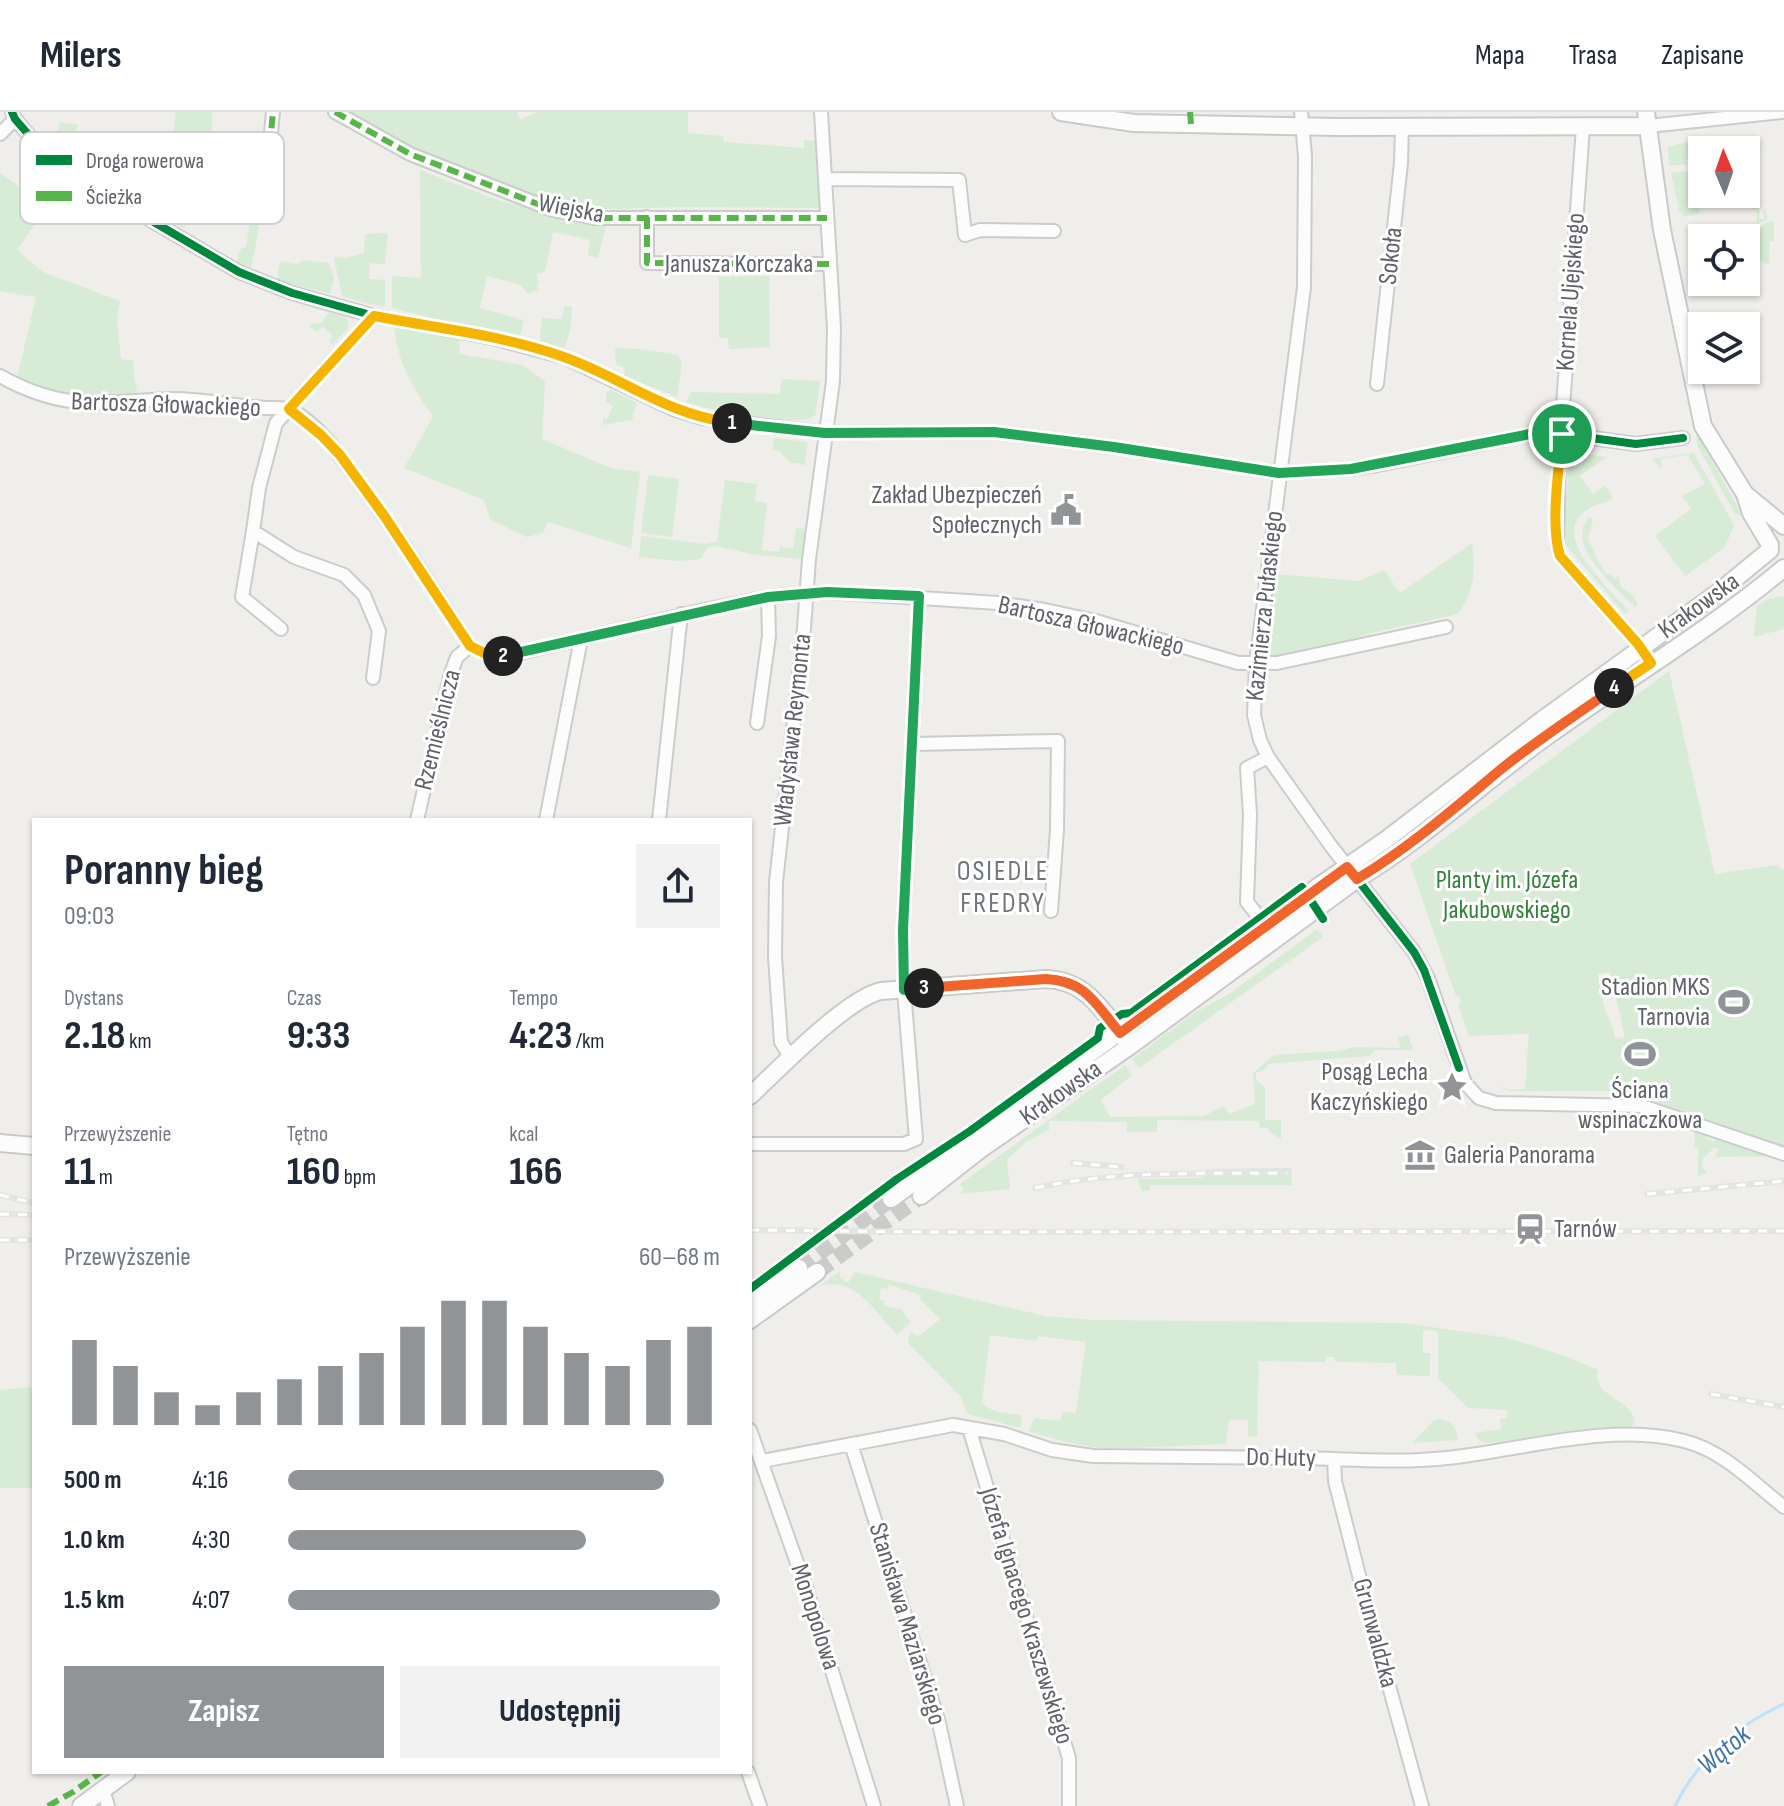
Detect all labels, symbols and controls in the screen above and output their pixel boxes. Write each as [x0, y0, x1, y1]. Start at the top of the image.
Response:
text: Milers [40, 33, 122, 78]
text: Mapa [1475, 39, 1525, 72]
text: Trasa [1569, 39, 1617, 72]
text: Zapisane [1661, 39, 1744, 72]
legend [20, 132, 284, 224]
north arrow [1688, 136, 1760, 208]
map controls [1688, 136, 1760, 384]
text: Droga rowerowa [86, 148, 204, 175]
text: Ścieżka [86, 184, 142, 211]
street label: Wiejska [536, 187, 606, 231]
street label: Kornela Ujejskiego [1550, 212, 1592, 372]
button: locate [1688, 224, 1760, 296]
street label: Sokoła [1373, 226, 1409, 286]
street label: Janusza Korczaka [664, 249, 813, 280]
button: layers [1688, 312, 1760, 384]
street label: Bartosza Głowackiego [71, 386, 261, 424]
pin [1528, 400, 1596, 468]
pin: 1 [712, 403, 752, 443]
text: 1 [728, 409, 736, 436]
icon: arrive [1540, 412, 1584, 456]
place label: Zakład Ubezpieczeń Społecznych [871, 480, 1042, 541]
public building icon: Zakład Ubezpieczeń Społecznych [1049, 493, 1083, 527]
street label: Kazimierza Pułaskiego [1240, 509, 1290, 703]
street label: Krakowska [1652, 566, 1746, 646]
street label: Bartosza Głowackiego [995, 590, 1187, 662]
street label: Władysława Reymonta [767, 632, 819, 828]
pin: 2 [483, 636, 523, 676]
text: 2 [498, 642, 508, 669]
street label: Rzemieślnicza [408, 667, 468, 793]
pin: 4 [1594, 668, 1634, 708]
text: 4 [1609, 674, 1619, 701]
text: Poranny bieg [64, 844, 264, 897]
button: share [636, 844, 720, 928]
district label: OSIEDLE FREDRY [957, 855, 1049, 920]
park label: Planty im. Józefa Jakubowskiego [1436, 865, 1578, 926]
text: 09:03 [64, 901, 115, 932]
pin: 3 [904, 968, 944, 1008]
place label: Stadion MKS Tarnovia [1601, 972, 1710, 1033]
text: 3 [919, 974, 929, 1001]
text: Dystans [64, 985, 124, 1012]
text: Czas [287, 985, 322, 1012]
text: Tempo [509, 985, 558, 1012]
sports icon: Stadion MKS Tarnovia [1717, 985, 1751, 1019]
text: 2.18 [64, 1012, 126, 1060]
text: 9:33 [287, 1012, 350, 1060]
text: 4:23 [509, 1012, 572, 1060]
text: km [126, 1028, 152, 1055]
text: /km [572, 1028, 604, 1055]
sports icon: Ściana wspinaczkowa [1623, 1037, 1657, 1071]
street label: Krakowska [1014, 1054, 1108, 1132]
place label: Posąg Lecha Kaczyńskiego [1310, 1057, 1428, 1118]
place icon: Posąg Lecha Kaczyńskiego [1435, 1070, 1469, 1104]
place label: Ściana wspinaczkowa [1578, 1075, 1702, 1136]
text: Przewyższenie [64, 1121, 171, 1148]
text: Tętno [287, 1121, 328, 1148]
text: kcal [509, 1121, 538, 1148]
museum icon: Galeria Panorama [1403, 1138, 1437, 1172]
place label: Galeria Panorama [1444, 1140, 1595, 1171]
text: 11 [64, 1148, 95, 1196]
text: 160 [287, 1148, 340, 1196]
text: 166 [509, 1148, 563, 1196]
text: m [95, 1164, 113, 1191]
text: bpm [340, 1164, 376, 1191]
station icon: Tarnów [1513, 1212, 1547, 1246]
place label: Tarnów [1554, 1214, 1617, 1245]
text: Przewyższenie [64, 1242, 191, 1273]
text: 60–68 m [639, 1242, 720, 1273]
street label: Do Huty [1246, 1442, 1316, 1474]
text: 500 m [64, 1465, 121, 1496]
text: 4:16 [192, 1465, 228, 1496]
street label: Józefa Ignacego Kraszewskiego [972, 1483, 1080, 1748]
street label: Stanisława Maziarskiego [862, 1519, 952, 1729]
text: 1.0 km [64, 1525, 125, 1556]
text: 4:30 [192, 1525, 230, 1556]
street label: Monopolowa [783, 1560, 847, 1674]
street label: Grunwaldzka [1346, 1575, 1404, 1691]
text: 1.5 km [64, 1585, 124, 1616]
text: 4:07 [192, 1585, 230, 1616]
button: Zapisz [64, 1666, 384, 1758]
button: Udostępnij [400, 1666, 720, 1758]
water label: Wątok [1691, 1718, 1758, 1782]

